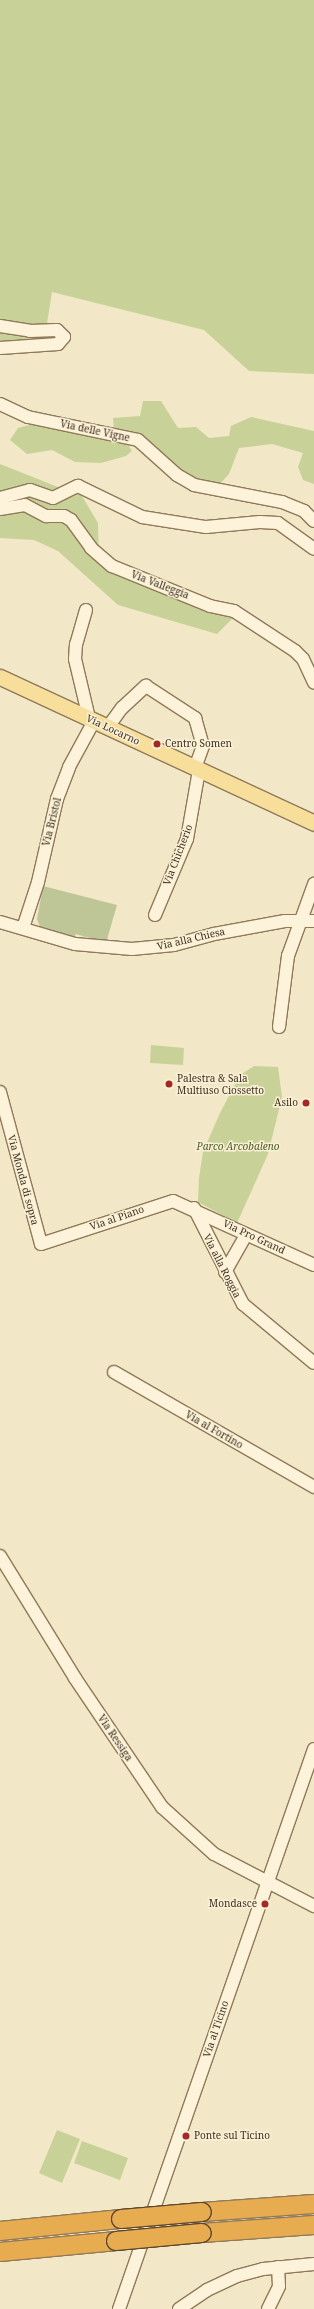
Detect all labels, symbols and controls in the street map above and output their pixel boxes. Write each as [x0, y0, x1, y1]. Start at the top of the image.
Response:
street label: Via delle Vigne [59, 418, 131, 444]
street label: Via Valleggia [129, 568, 191, 602]
street label: Via Locarno [84, 712, 142, 748]
place label: Centro Somen [165, 738, 232, 750]
marker: Centro Somen [152, 739, 162, 749]
street label: Via Bristol [40, 797, 64, 847]
street label: Via Chicherio [161, 823, 195, 887]
street label: Via alla Chiesa [156, 925, 226, 953]
place label: Palestra & Sala Multiuso Ciossetto [177, 1072, 264, 1096]
marker: Palestra & Sala Multiuso Ciossetto [164, 1079, 174, 1089]
place label: Asilo [274, 1097, 298, 1109]
marker: Asilo [301, 1098, 311, 1108]
street label: Via Monda di sopra [5, 1134, 41, 1226]
park label: Parco Arcobaleno [197, 1141, 279, 1153]
street label: Via al Piano [88, 1203, 146, 1233]
street label: Via Pro Grand [221, 1217, 287, 1257]
street label: Via alla Roggia [201, 1232, 243, 1300]
street label: Via al Fortino [183, 1409, 245, 1451]
street label: Via Ressiga [95, 1713, 135, 1763]
place label: Mondasce [209, 1898, 257, 1910]
marker: Mondasce [260, 1899, 270, 1909]
street label: Via al Ticino [201, 1999, 231, 2059]
place label: Ponte sul Ticino [194, 2130, 270, 2142]
marker: Ponte sul Ticino [181, 2131, 191, 2141]

